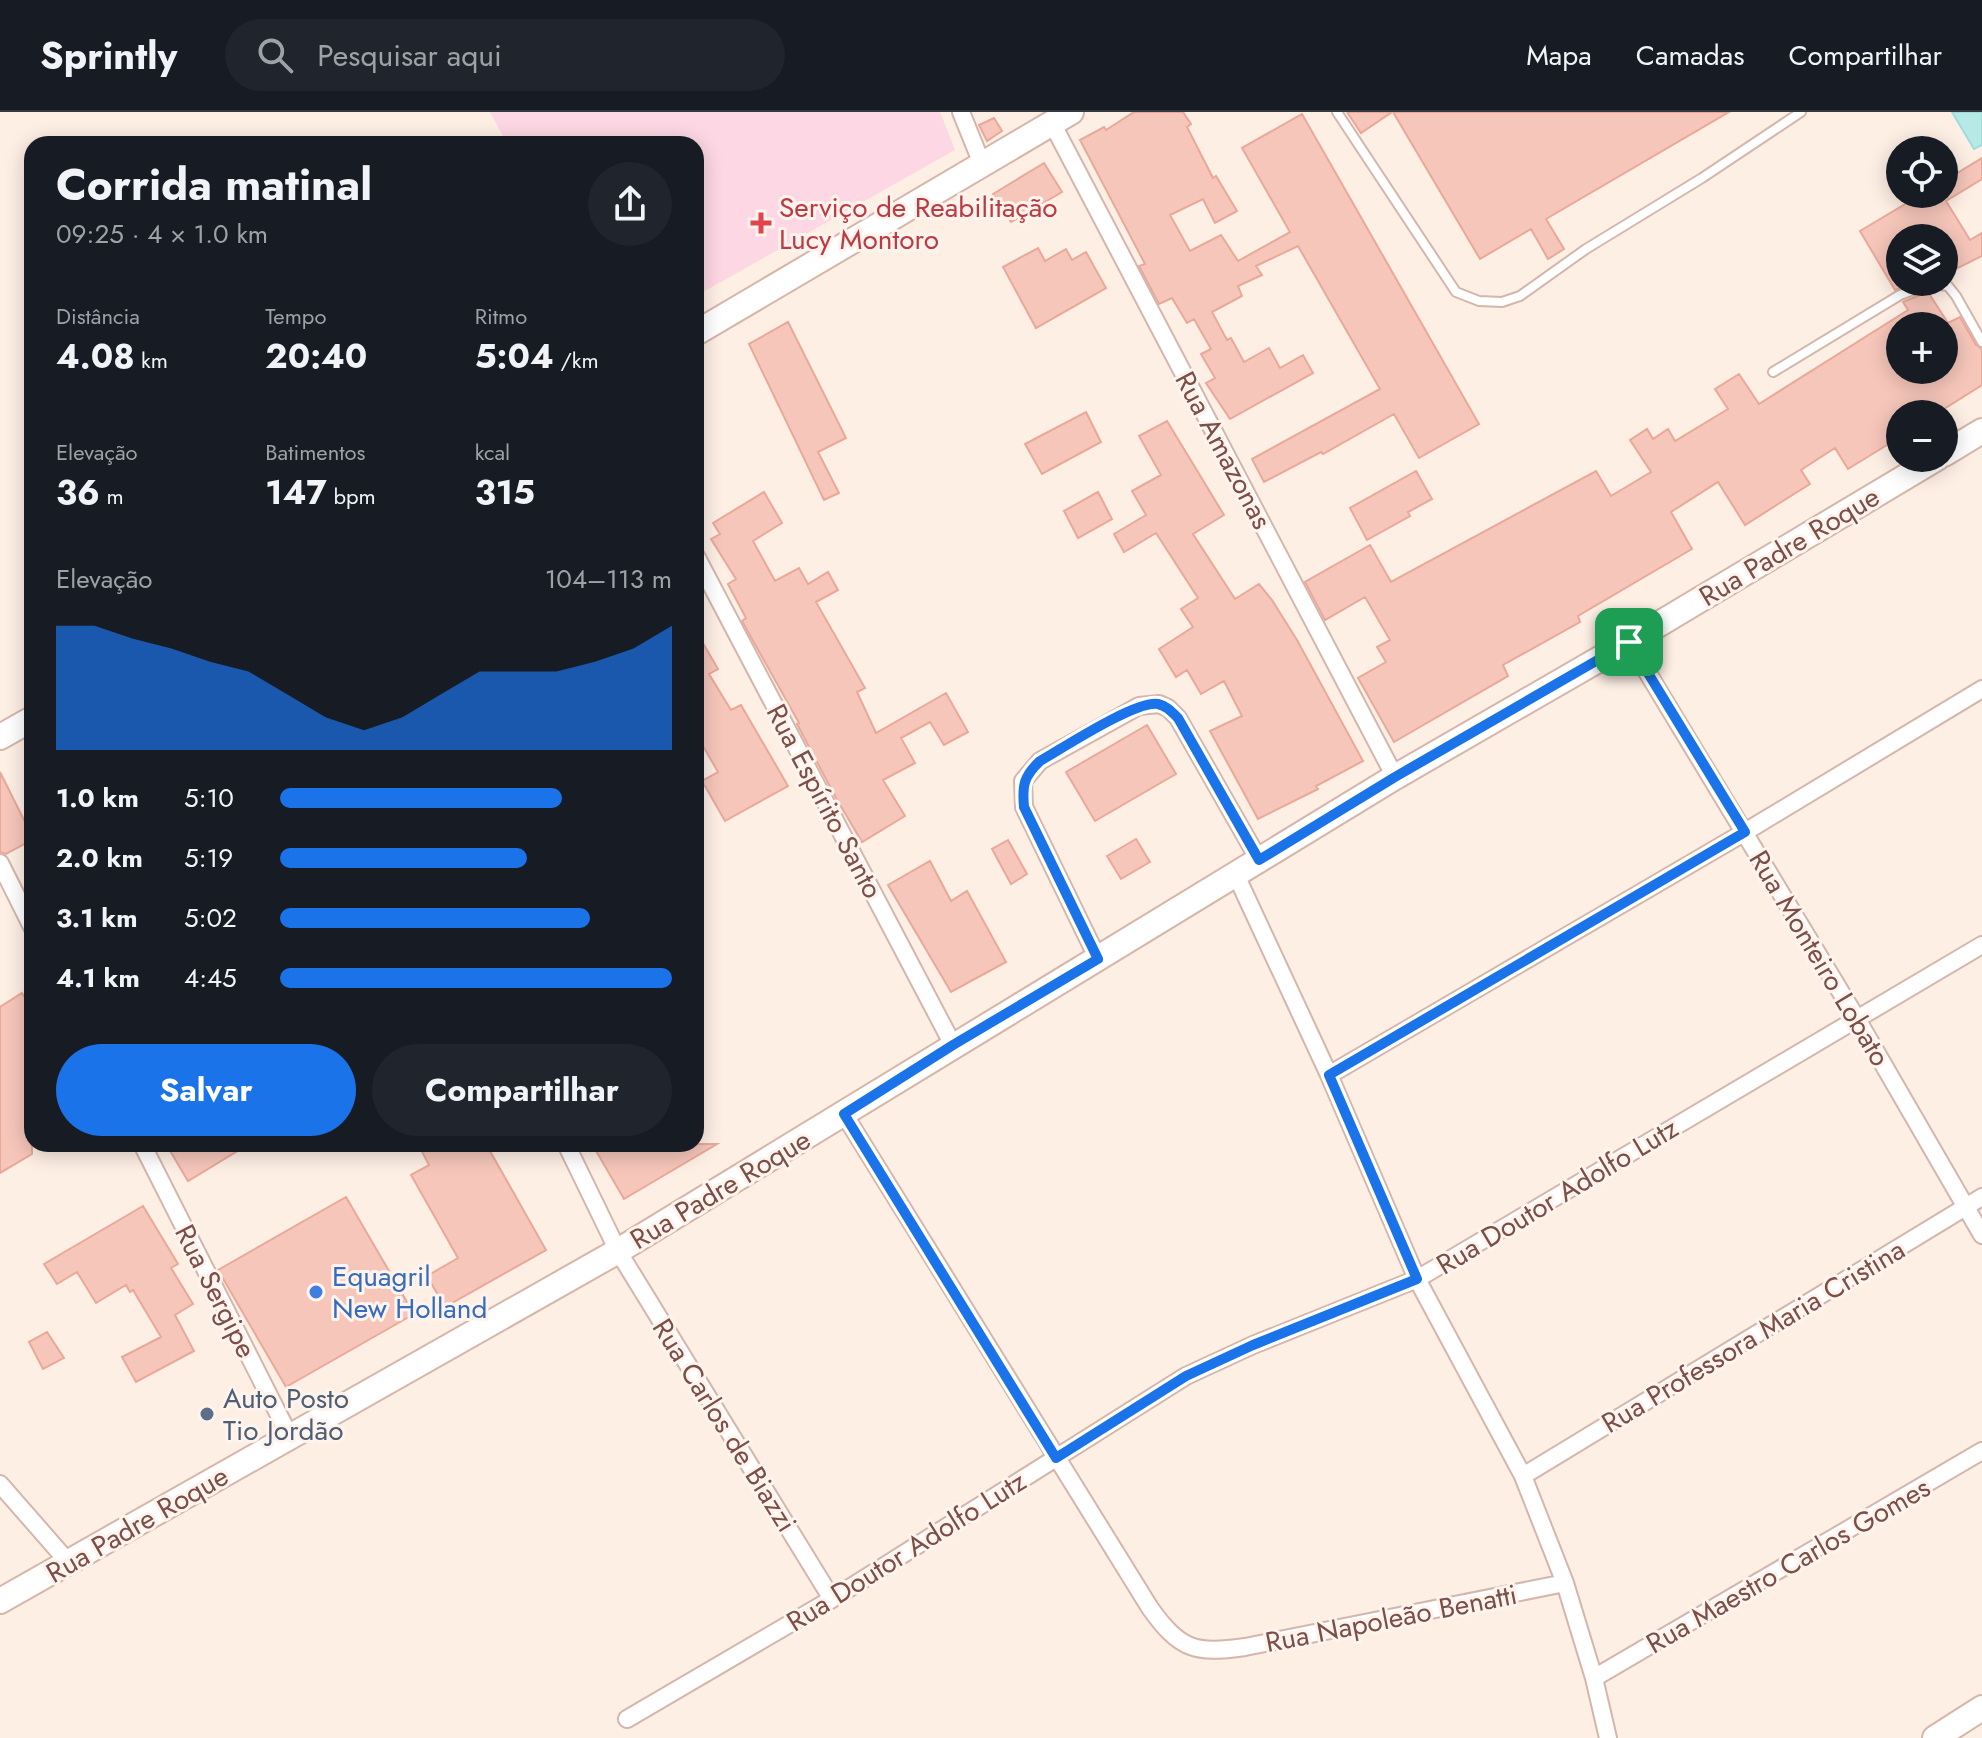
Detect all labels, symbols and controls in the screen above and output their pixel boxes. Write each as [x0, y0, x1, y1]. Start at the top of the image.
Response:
search box [225, 19, 785, 91]
text: Sprintly [40, 28, 177, 83]
icon: search [253, 33, 297, 77]
text: Pesquisar aqui [317, 34, 502, 77]
text: Mapa [1526, 35, 1592, 76]
text: Camadas [1636, 35, 1744, 76]
text: Compartilhar [1788, 35, 1942, 76]
map controls [1886, 136, 1958, 472]
button: locate [1886, 136, 1958, 208]
text: Corrida matinal [56, 153, 372, 217]
button: share [588, 162, 672, 246]
place label: Serviço de Reabilitação Lucy Montoro [779, 187, 1058, 260]
marker: Serviço de Reabilitação Lucy Montoro [750, 212, 772, 234]
text: 09:25 · 4 × 1.0 km [56, 215, 268, 253]
button: layers [1886, 224, 1958, 296]
text: Distância [56, 300, 140, 332]
text: Tempo [265, 300, 326, 332]
text: Ritmo [475, 300, 527, 332]
button: + [1886, 312, 1958, 384]
text: 4.08 [56, 332, 135, 381]
text: 20:40 [265, 332, 367, 381]
text: 5:04 [475, 332, 554, 381]
text: km [135, 344, 168, 376]
text: /km [554, 344, 599, 376]
street label: Rua Amazonas [1165, 364, 1282, 536]
button: − [1886, 400, 1958, 472]
text: Elevação [56, 436, 138, 468]
text: Batimentos [265, 436, 365, 468]
text: kcal [475, 436, 510, 468]
text: 36 [56, 468, 100, 517]
text: 147 [265, 468, 327, 517]
text: 315 [475, 468, 535, 517]
street label: Rua Padre Roque [1691, 476, 1887, 617]
text: m [100, 480, 124, 512]
text: bpm [327, 480, 376, 512]
text: Elevação [56, 560, 152, 598]
text: 104–113 m [545, 560, 672, 598]
pin [1595, 608, 1663, 676]
icon: arrive [1607, 620, 1651, 664]
street label: Rua Espírito Santo [756, 697, 893, 906]
text: 1.0 km [56, 779, 139, 817]
text: 5:10 [184, 779, 234, 817]
text: 2.0 km [56, 839, 143, 877]
text: 5:19 [184, 839, 233, 877]
street label: Rua Monteiro Lobato [1739, 842, 1900, 1074]
text: 3.1 km [56, 899, 137, 937]
text: 5:02 [184, 899, 237, 937]
text: 4.1 km [56, 959, 140, 997]
text: 4:45 [184, 959, 237, 997]
button: Salvar [56, 1044, 356, 1136]
button: Compartilhar [372, 1044, 672, 1136]
street label: Rua Doutor Adolfo Lutz [1429, 1108, 1686, 1285]
street label: Rua Padre Roque [622, 1119, 818, 1260]
street label: Rua Sergipe [164, 1217, 267, 1365]
street label: Rua Professora Maria Cristina [1594, 1229, 1913, 1444]
place label: Equagril New Holland [332, 1256, 487, 1329]
marker: Equagril New Holland [307, 1283, 325, 1301]
street label: Rua Carlos de Biazzi [642, 1311, 807, 1540]
place label: Auto Posto Tio Jordão [223, 1378, 349, 1451]
marker: Auto Posto Tio Jordão [198, 1405, 216, 1423]
street label: Rua Padre Roque [39, 1456, 236, 1593]
street label: Rua Doutor Adolfo Lutz [779, 1461, 1034, 1642]
street label: Rua Maestro Carlos Gomes [1639, 1467, 1938, 1664]
street label: Rua Napoleão Benatti [1262, 1574, 1521, 1663]

